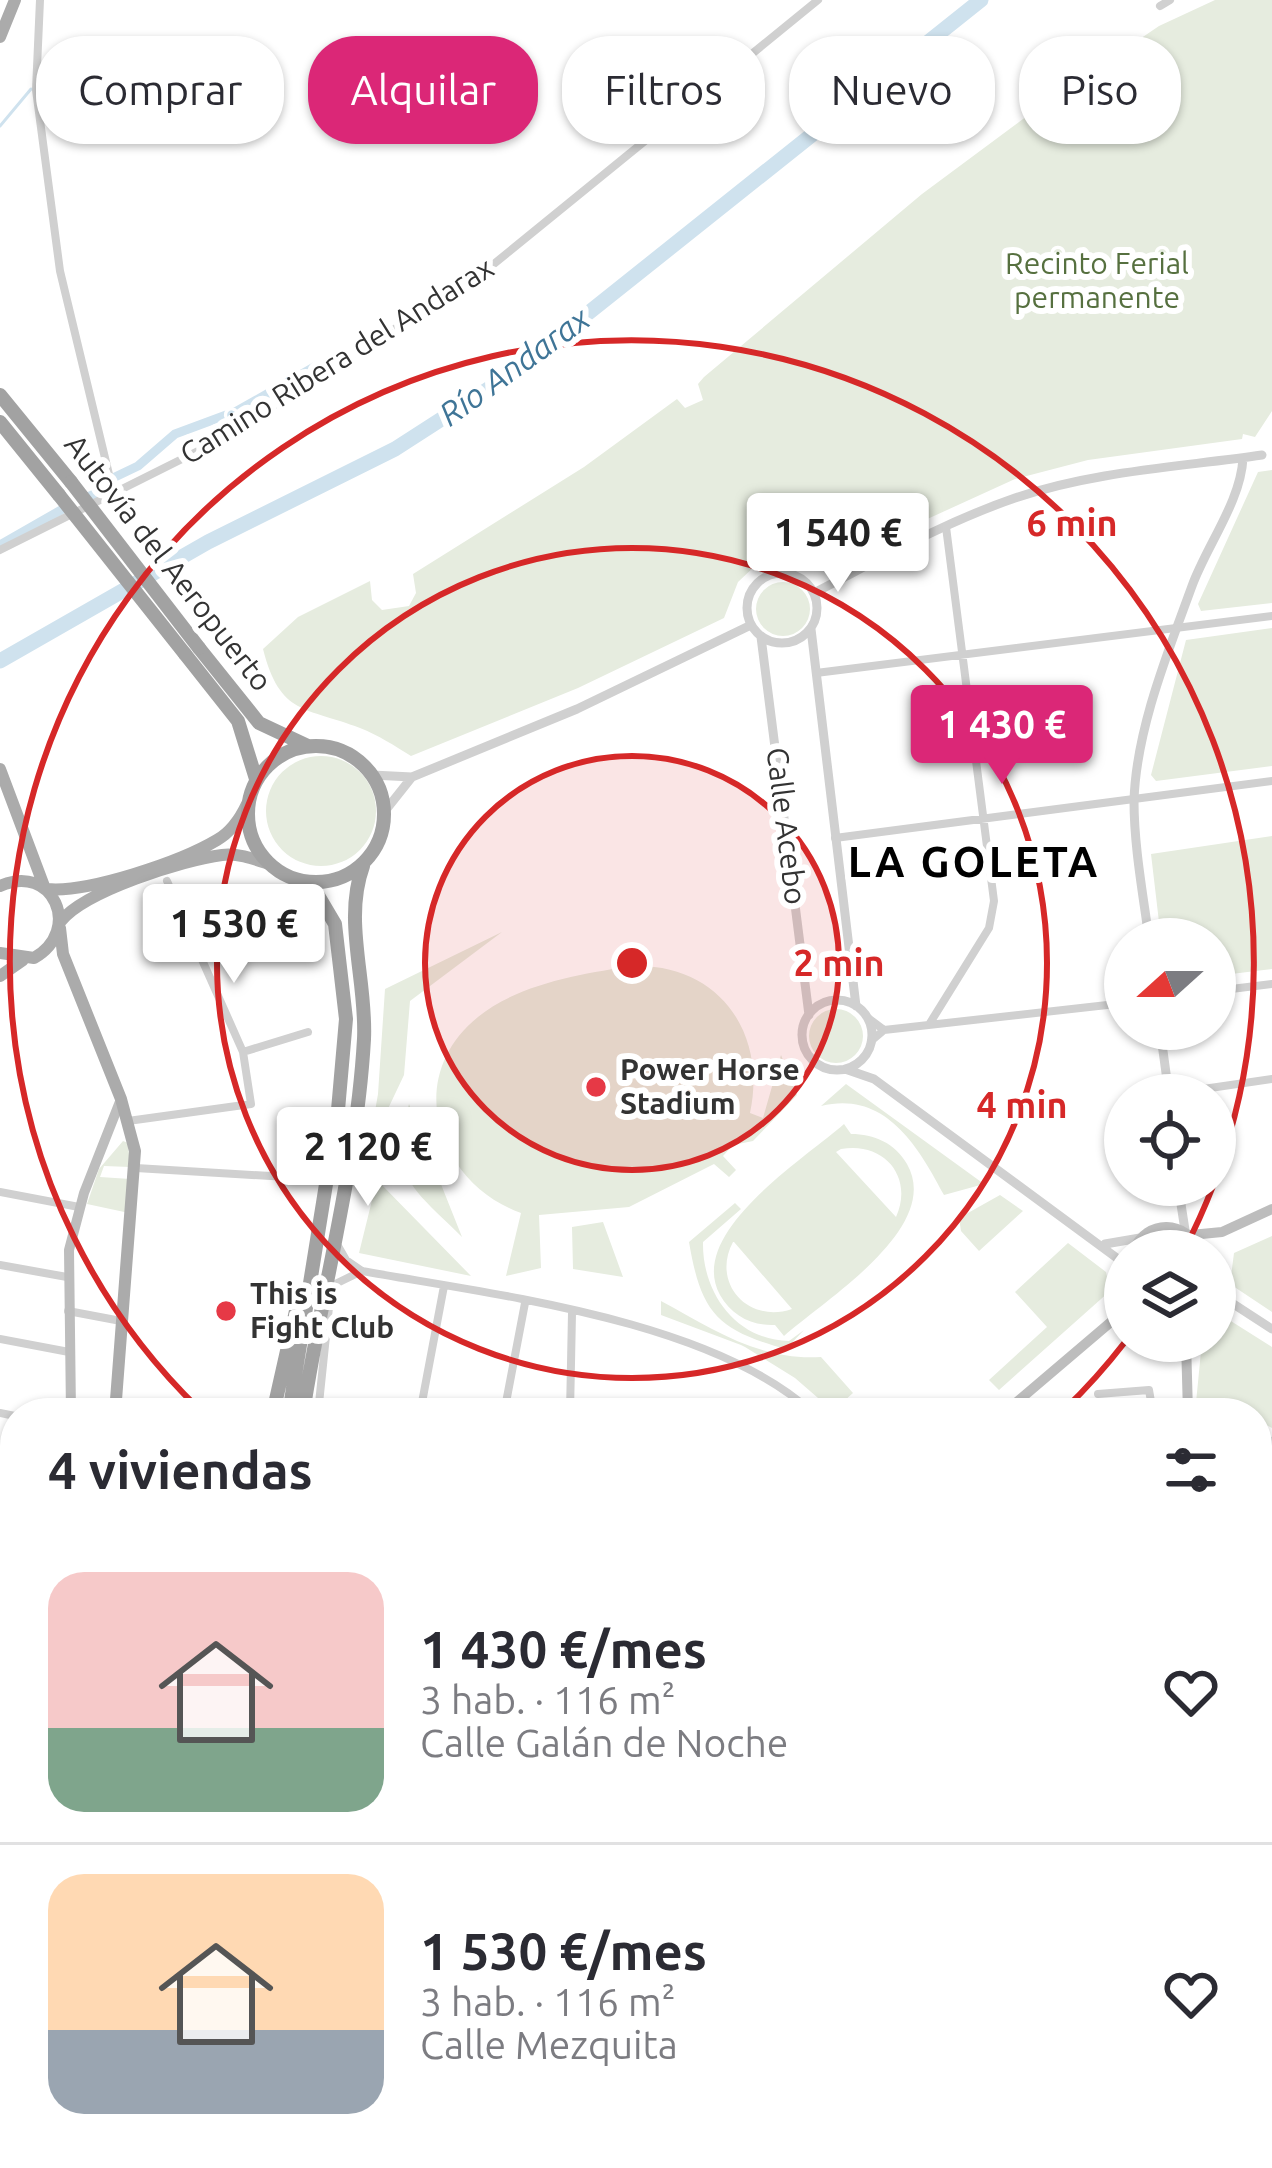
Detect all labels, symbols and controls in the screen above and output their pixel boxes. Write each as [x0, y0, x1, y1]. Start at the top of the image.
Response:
chip: Comprar [36, 36, 284, 144]
chip: Alquilar [308, 36, 538, 144]
chip: Filtros [562, 36, 765, 144]
chip: Nuevo [789, 36, 995, 144]
chip: Piso [1019, 36, 1181, 144]
park label: Recinto Ferial permanente [1005, 246, 1189, 314]
street label: Camino Ribera del Andarax [174, 250, 499, 471]
water label: Río Andarax [432, 298, 597, 432]
street label: Autovía del Aeropuerto [58, 428, 279, 697]
pin: 1 540 € [727, 493, 949, 595]
text: 6 min [1027, 502, 1117, 543]
text: 1 540 € [774, 510, 902, 553]
pin: 1 430 € [891, 685, 1113, 787]
text: 1 430 € [938, 702, 1066, 745]
street label: Calle Acebo [760, 745, 813, 906]
district label: LA GOLETA [848, 838, 1100, 885]
pin: 1 530 € [123, 884, 345, 986]
text: 1 530 € [170, 901, 298, 944]
north arrow [1104, 918, 1236, 1050]
map controls [1104, 918, 1236, 1362]
centre of rings [611, 942, 653, 984]
text: 2 min [794, 942, 884, 983]
place label: Power Horse Stadium [620, 1052, 800, 1120]
marker: Power Horse Stadium [583, 1074, 609, 1100]
button: locate [1104, 1074, 1236, 1206]
text: 4 min [977, 1084, 1067, 1125]
pin: 2 120 € [257, 1107, 479, 1209]
text: 2 120 € [304, 1124, 432, 1167]
button: layers [1104, 1230, 1236, 1362]
place label: This is Fight Club [250, 1276, 394, 1344]
marker: This is Fight Club [213, 1298, 239, 1324]
icon: filters [1158, 1437, 1224, 1503]
text: 4 viviendas [48, 1441, 313, 1499]
icon: home [144, 1620, 288, 1764]
text: 1 430 €/mes [420, 1620, 707, 1678]
icon: heart [1158, 1659, 1224, 1725]
text: 3 hab. · 116 m² [420, 1678, 676, 1721]
text: Calle Galán de Noche [420, 1721, 788, 1764]
icon: home [144, 1922, 288, 2066]
text: 1 530 €/mes [420, 1922, 707, 1980]
icon: heart [1158, 1961, 1224, 2027]
text: 3 hab. · 116 m² [420, 1980, 676, 2023]
text: Calle Mezquita [420, 2023, 678, 2066]

